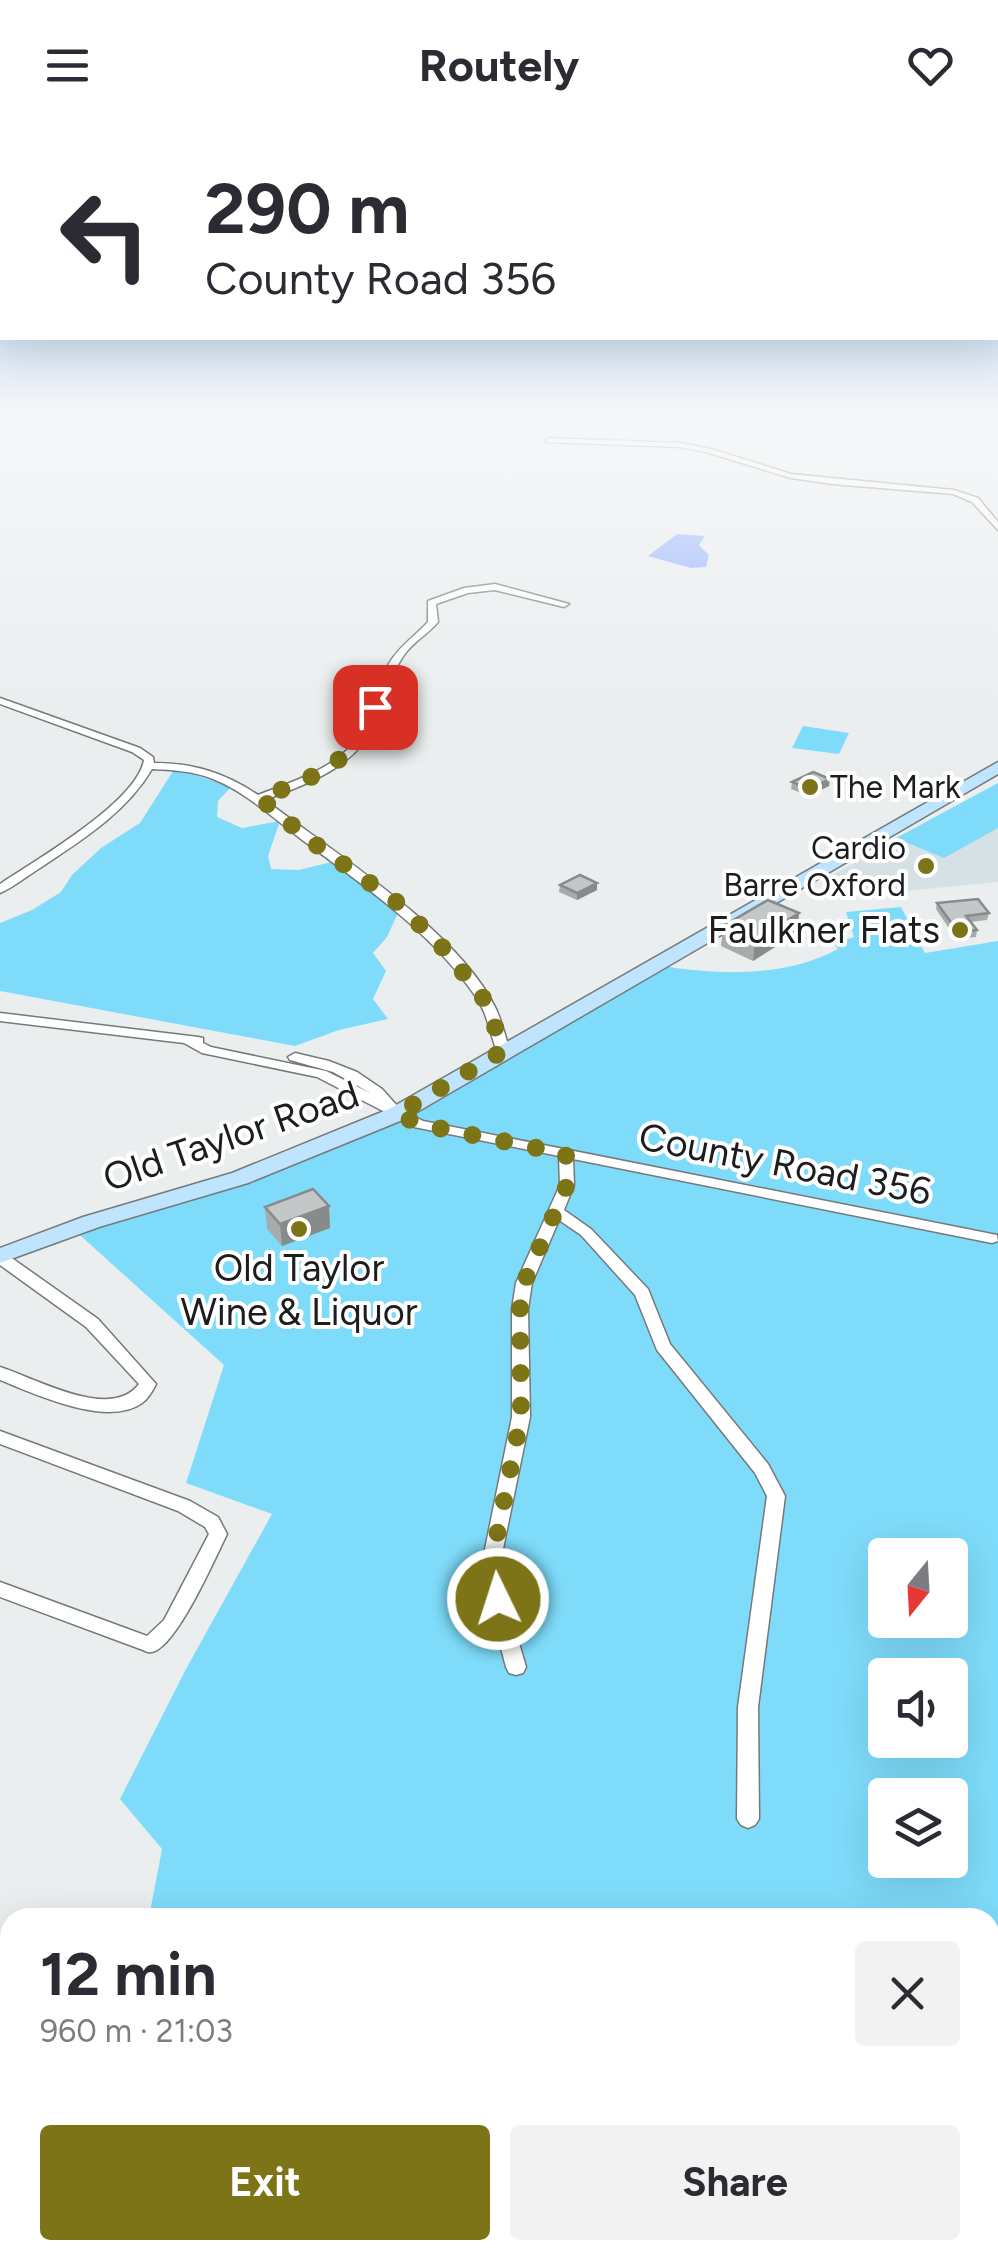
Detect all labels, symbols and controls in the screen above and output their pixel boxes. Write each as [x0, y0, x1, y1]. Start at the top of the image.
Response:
icon: menu [40, 38, 95, 93]
text: Routely [419, 38, 579, 92]
icon: heart [903, 38, 958, 93]
text: 290 m [205, 166, 409, 251]
icon: left [40, 170, 170, 300]
text: County Road 356 [205, 251, 556, 305]
pin [333, 665, 418, 750]
icon: arrive [348, 680, 403, 735]
place label: The Mark [830, 768, 961, 806]
marker: The Mark [799, 776, 821, 798]
place label: Cardio Barre Oxford [723, 829, 906, 904]
marker: Cardio Barre Oxford [915, 855, 937, 877]
place label: Faulkner Flats [708, 907, 940, 953]
marker: Faulkner Flats [949, 919, 971, 941]
street label: Old Taylor Road [97, 1071, 365, 1201]
street label: County Road 356 [635, 1113, 935, 1215]
marker: Old Taylor Wine & Liquor [288, 1218, 310, 1240]
place label: Old Taylor Wine & Liquor [180, 1245, 418, 1335]
north arrow [868, 1538, 968, 1638]
map controls [868, 1538, 968, 1878]
position arrow [446, 1547, 550, 1651]
button: sound [868, 1658, 968, 1758]
button: layers [868, 1778, 968, 1878]
text: 12 min [40, 1938, 216, 2010]
button: close [855, 1941, 960, 2046]
text: 960 m · 21:03 [40, 2012, 233, 2050]
button: Exit [40, 2125, 490, 2240]
button: Share [510, 2125, 960, 2240]

